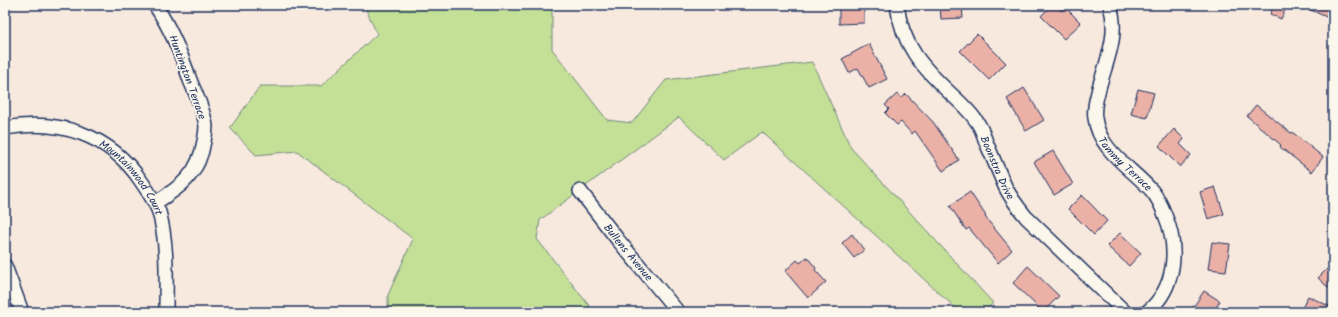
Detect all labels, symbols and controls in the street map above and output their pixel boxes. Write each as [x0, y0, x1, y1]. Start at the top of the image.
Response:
street label: Huntington Terrace [163, 32, 211, 122]
street label: Tammy Terrace [1093, 133, 1156, 196]
street label: Boonstra Drive [975, 134, 1019, 204]
street label: Mountainwood Court [95, 136, 168, 218]
street label: Bullens Avenue [598, 220, 657, 286]

